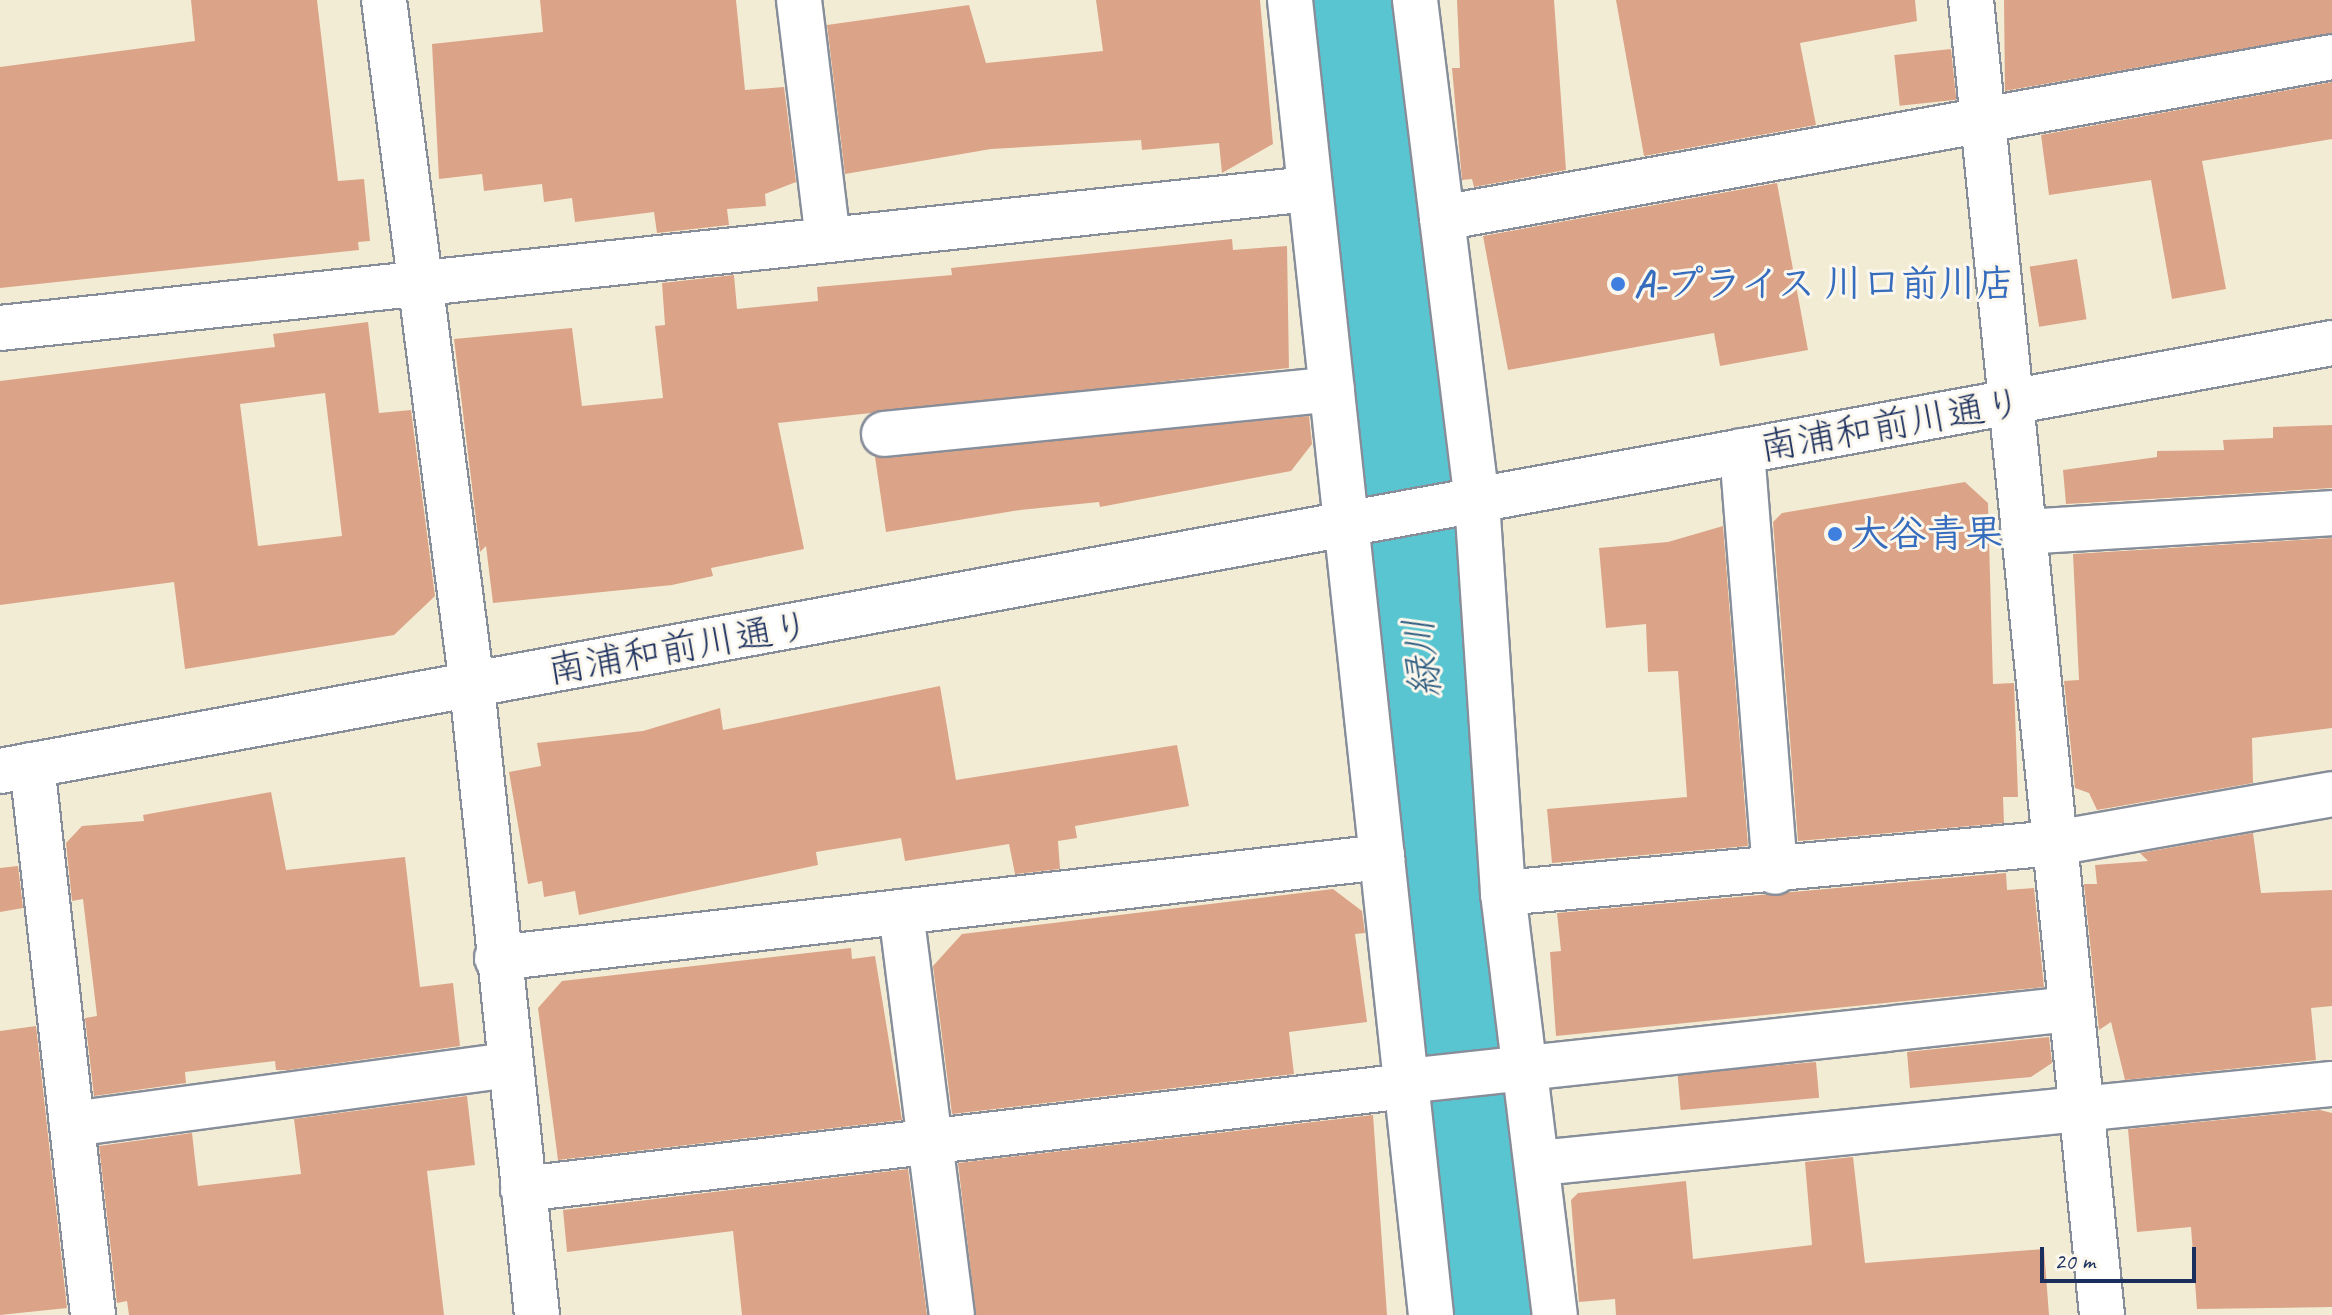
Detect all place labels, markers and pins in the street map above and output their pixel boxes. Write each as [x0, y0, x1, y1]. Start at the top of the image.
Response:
place label: A-プライス 川口前川店 [1634, 261, 2017, 307]
marker: A-プライス 川口前川店 [1609, 275, 1627, 293]
place label: 大谷青果 [1851, 511, 2003, 557]
marker: 大谷青果 [1826, 525, 1844, 543]

